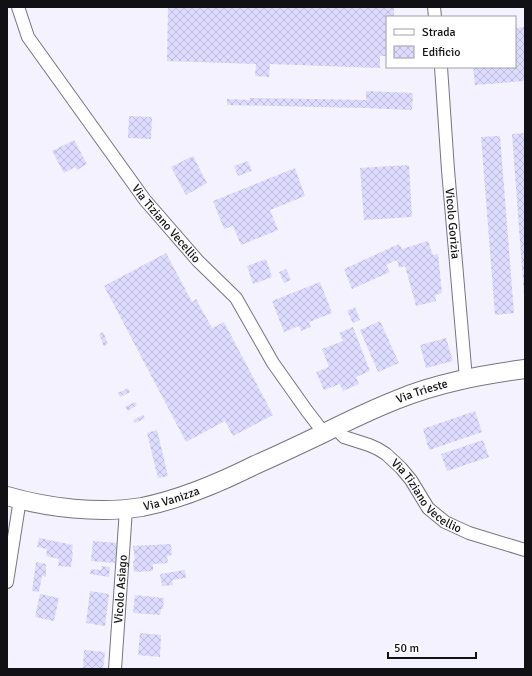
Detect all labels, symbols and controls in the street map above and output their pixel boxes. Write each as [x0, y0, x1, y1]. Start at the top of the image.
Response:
legend [386, 16, 516, 68]
text: Strada [422, 25, 456, 40]
text: Edificio [422, 45, 460, 60]
street label: Via Tiziano Vecellio [129, 181, 204, 266]
street label: Vicolo Gorizia [442, 188, 463, 260]
street label: Via Trieste [394, 376, 449, 407]
street label: Via Tiziano Vecellio [388, 455, 464, 536]
street label: Via Vanizza [142, 483, 202, 514]
street label: Vicolo Asiago [111, 554, 130, 624]
scale bar [388, 634, 476, 660]
text: 50 m [394, 641, 419, 656]

